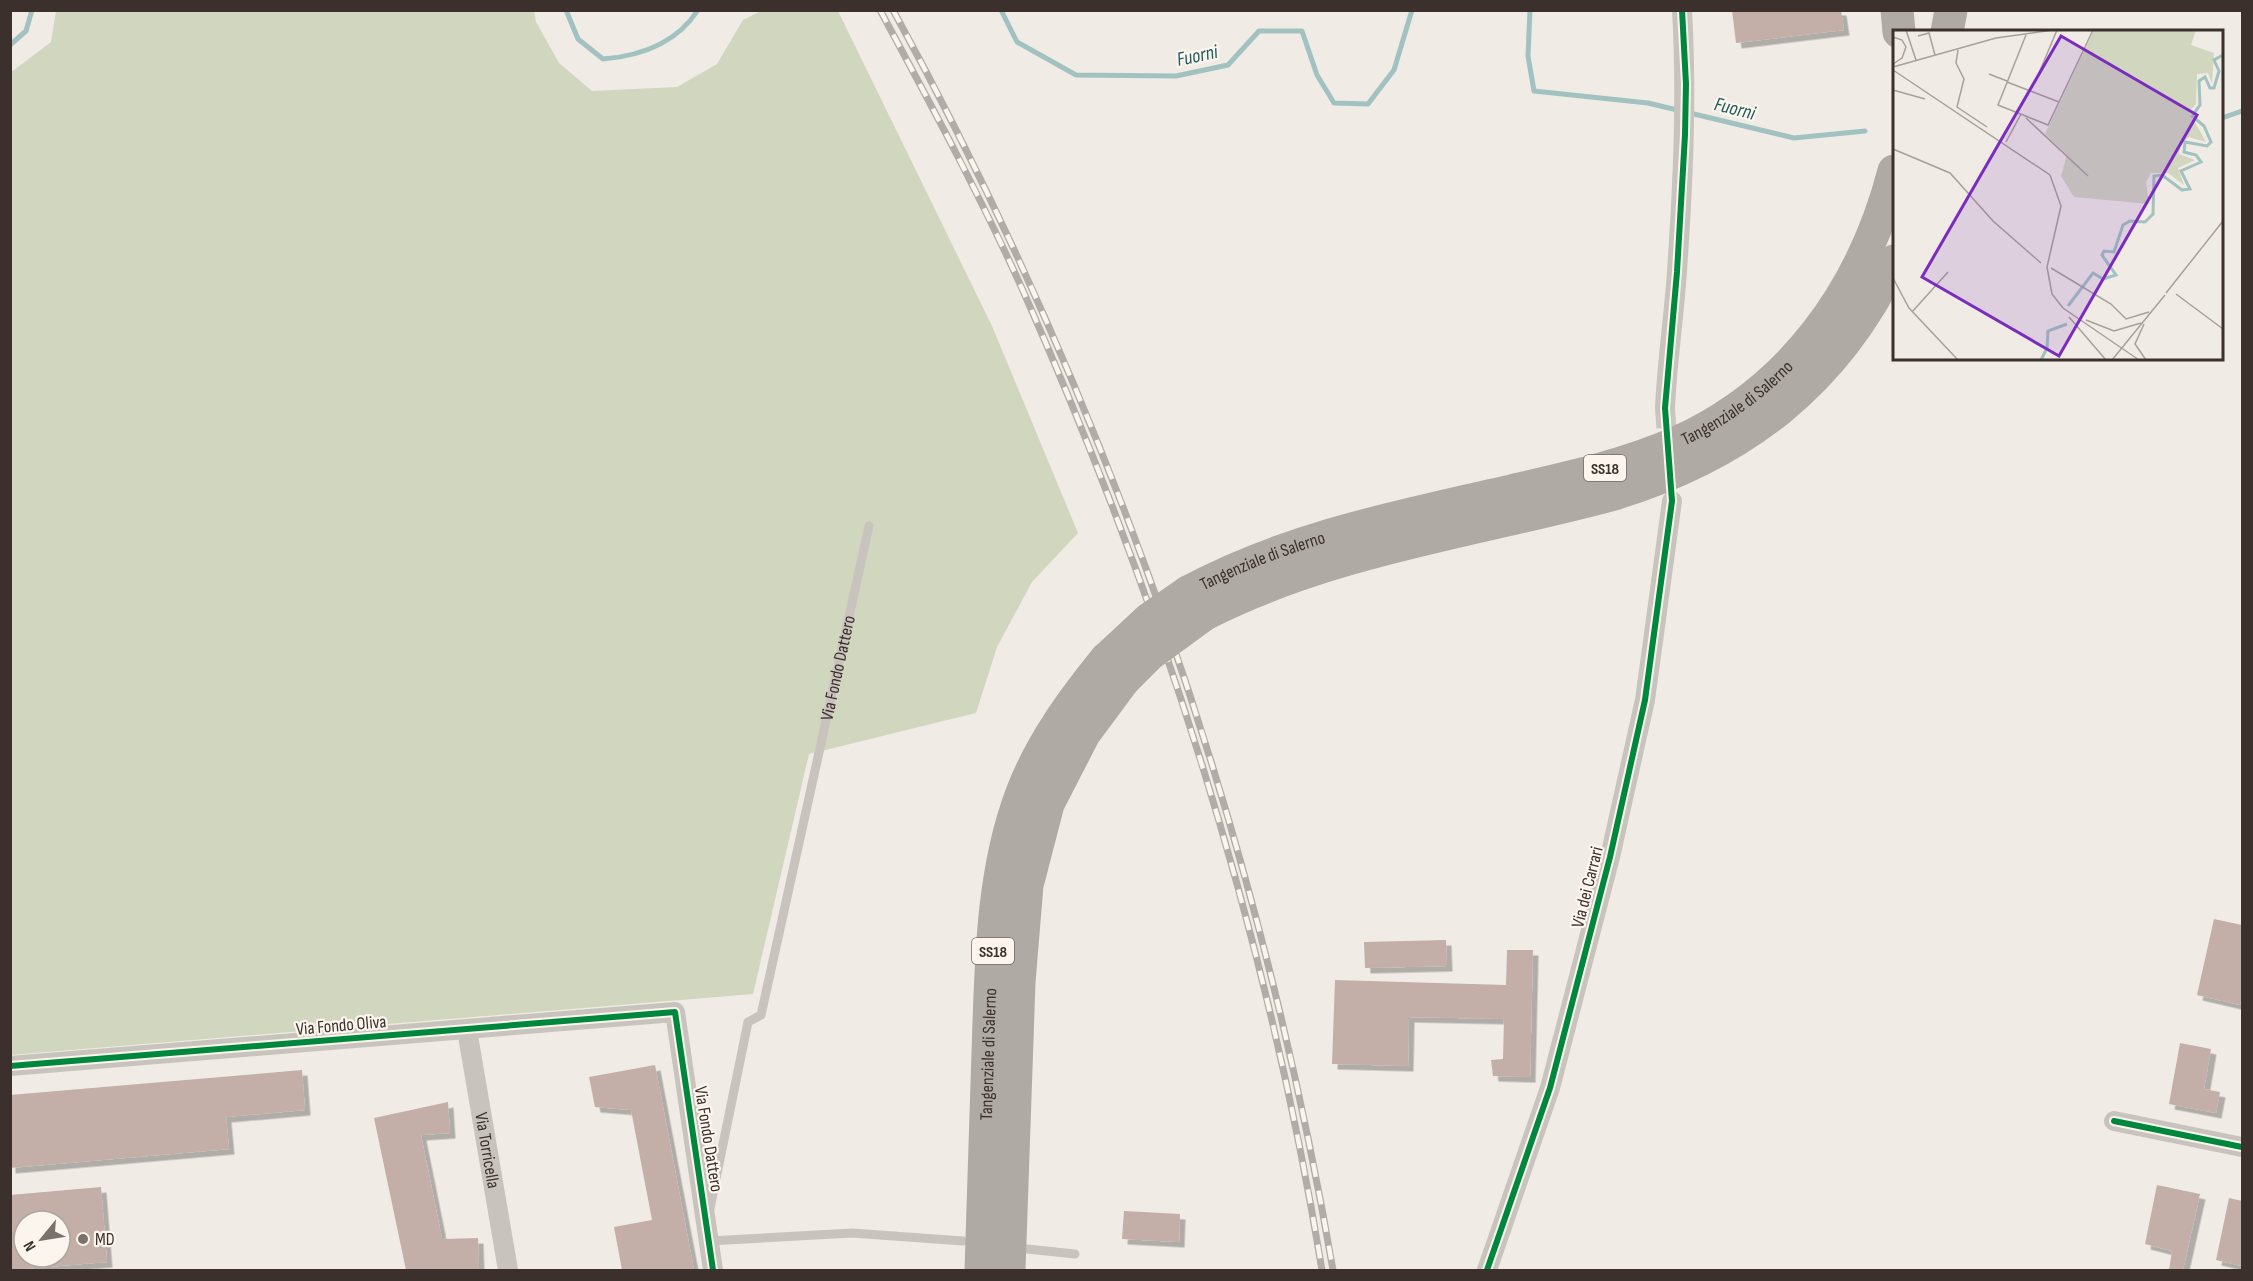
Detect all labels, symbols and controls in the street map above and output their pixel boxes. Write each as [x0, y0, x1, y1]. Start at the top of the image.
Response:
inset map [1893, 30, 2223, 360]
water label: Fuorni [1175, 40, 1221, 72]
water label: Fuorni [1712, 92, 1759, 126]
street label: Tangenziale di Salerno [1678, 356, 1798, 450]
road number: SS18 [1584, 455, 1626, 481]
street label: Tangenziale di Salerno [1197, 527, 1328, 595]
street label: Via Fondo Dattero [816, 614, 860, 723]
street label: Via dei Carrari [1567, 844, 1608, 930]
road number: SS18 [972, 938, 1014, 964]
street label: Tangenziale di Salerno [976, 988, 1001, 1121]
street label: Via Fondo Oliva [295, 1011, 387, 1040]
street label: Via Fondo Dattero [690, 1085, 727, 1194]
street label: Via Torricella [470, 1111, 504, 1190]
north arrow [12, 1209, 72, 1269]
place label: MD [95, 1229, 115, 1250]
marker: MD [76, 1232, 90, 1246]
text: N [20, 1237, 41, 1254]

